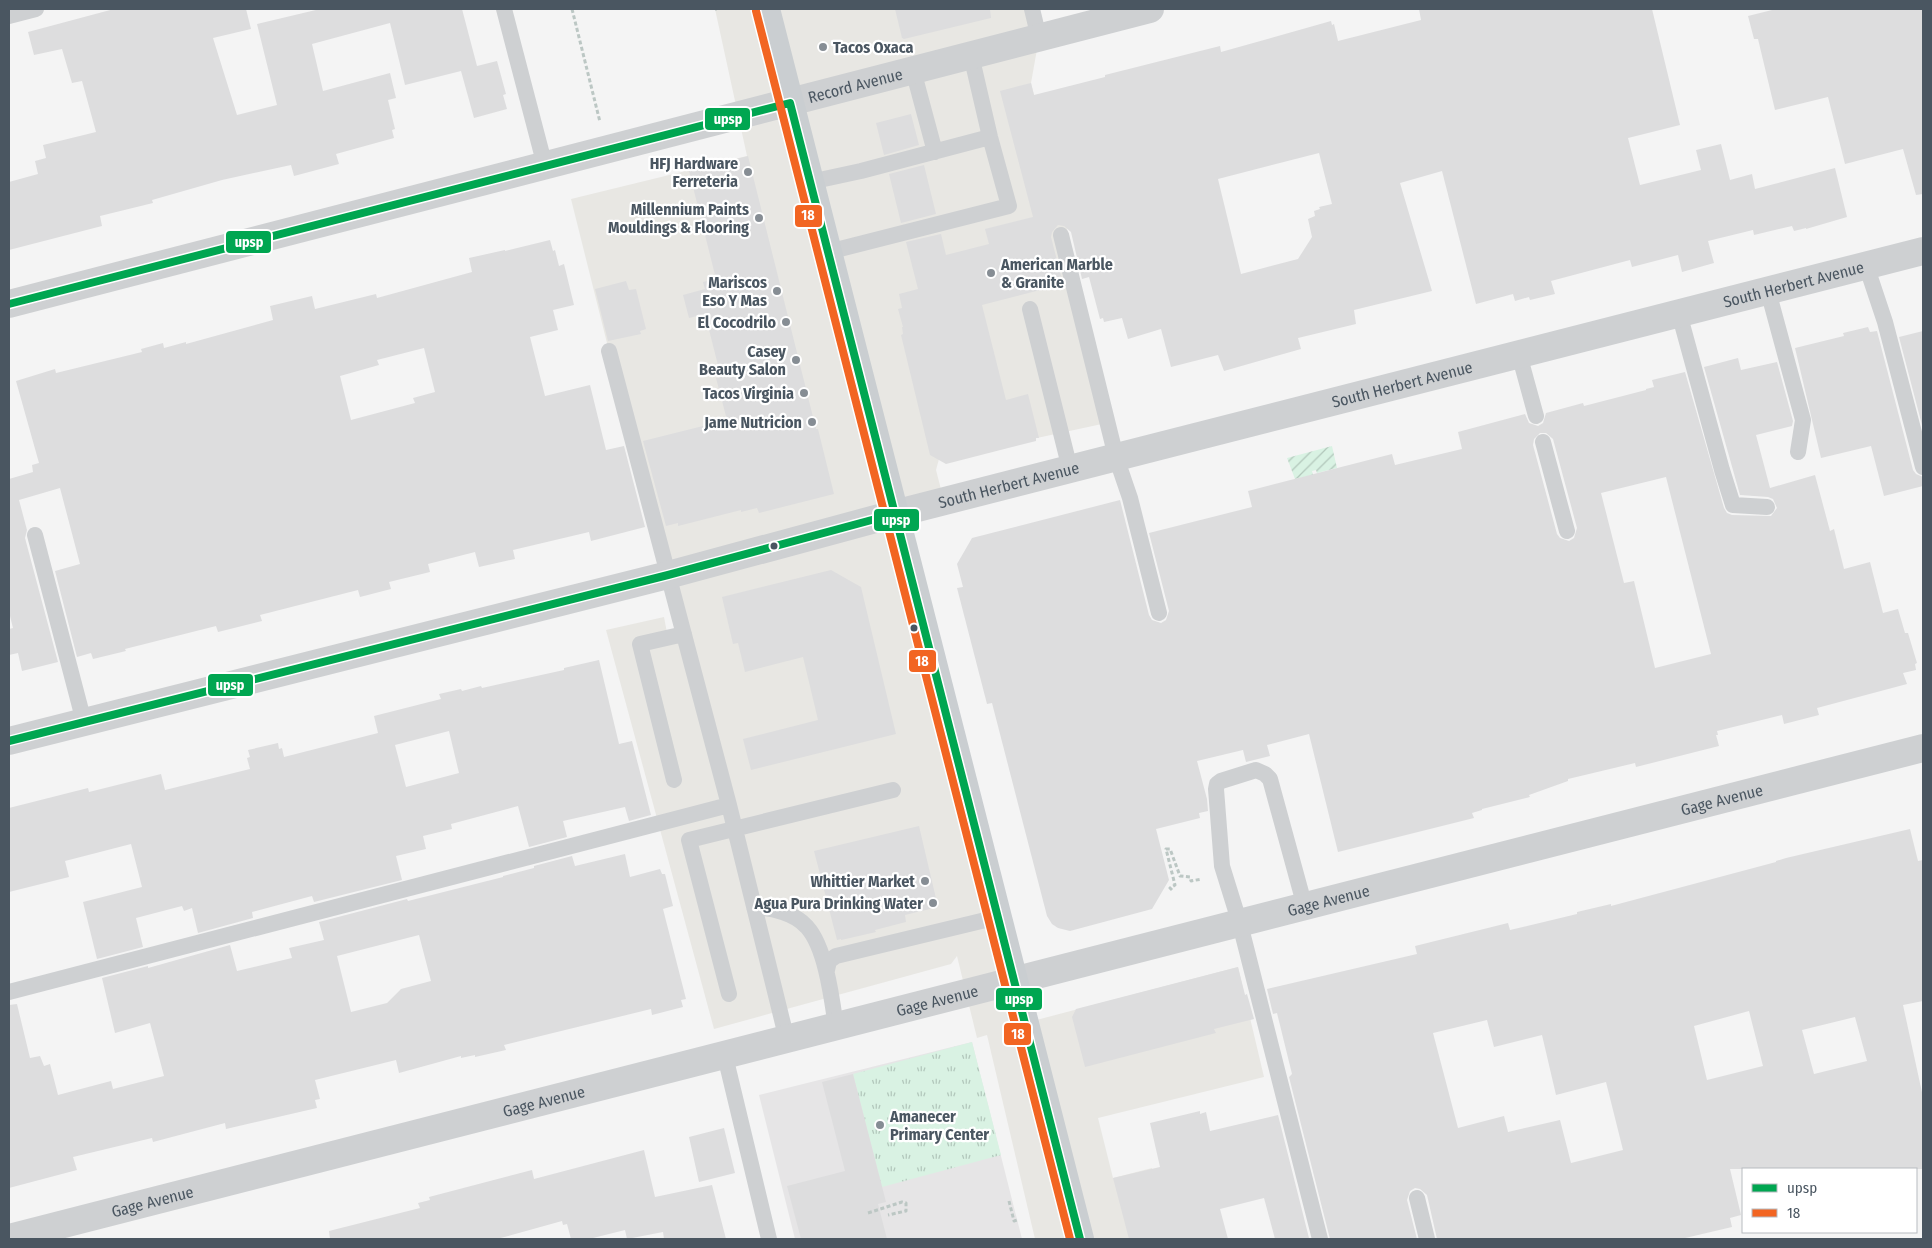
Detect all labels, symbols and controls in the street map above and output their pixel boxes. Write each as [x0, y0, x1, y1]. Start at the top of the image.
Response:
place label: Tacos Oxaca [833, 38, 913, 57]
marker: Tacos Oxaca [817, 41, 829, 53]
street label: Record Avenue [806, 64, 905, 107]
line badge: upsp [704, 107, 751, 131]
text: upsp [714, 111, 743, 128]
place label: HFJ Hardware Ferreteria [650, 154, 738, 191]
marker: HFJ Hardware Ferreteria [742, 166, 754, 178]
place label: Millennium Paints Mouldings & Flooring [608, 200, 749, 237]
line badge: 18 [794, 204, 823, 228]
text: 18 [801, 207, 815, 224]
marker: Millennium Paints Mouldings & Flooring [753, 212, 765, 224]
line badge: upsp [225, 230, 272, 254]
text: upsp [235, 234, 264, 251]
place label: American Marble & Granite [1000, 255, 1113, 292]
street label: South Herbert Avenue [1721, 257, 1866, 311]
marker: American Marble & Granite [985, 267, 997, 279]
place label: Mariscos Eso Y Mas [702, 273, 767, 310]
marker: Mariscos Eso Y Mas [771, 285, 783, 297]
place label: El Cocodrilo [698, 313, 776, 332]
marker: El Cocodrilo [780, 316, 792, 328]
place label: Casey Beauty Salon [699, 342, 786, 379]
marker: Casey Beauty Salon [790, 354, 802, 366]
street label: South Herbert Avenue [1330, 357, 1474, 411]
place label: Tacos Virginia [703, 384, 794, 403]
marker: Tacos Virginia [798, 387, 810, 399]
place label: Jame Nutricion [703, 413, 802, 432]
marker: Jame Nutricion [806, 416, 818, 428]
street label: South Herbert Avenue [936, 458, 1081, 512]
line badge: upsp [873, 508, 920, 532]
text: upsp [882, 512, 911, 529]
unlabelled marker [769, 541, 779, 551]
unlabelled marker [909, 623, 919, 633]
line badge: 18 [908, 649, 937, 673]
text: 18 [915, 653, 929, 670]
line badge: upsp [207, 673, 254, 697]
text: upsp [216, 677, 245, 694]
street label: Gage Avenue [1679, 780, 1765, 819]
place label: Whittier Market [810, 872, 915, 891]
marker: Whittier Market [919, 875, 931, 887]
street label: Gage Avenue [1285, 881, 1372, 920]
place label: Agua Pura Drinking Water [754, 894, 923, 913]
marker: Agua Pura Drinking Water [927, 897, 939, 909]
street label: Gage Avenue [894, 981, 980, 1020]
line badge: upsp [995, 987, 1043, 1011]
text: upsp [1005, 991, 1034, 1008]
line badge: 18 [1003, 1022, 1032, 1046]
text: 18 [1011, 1026, 1025, 1043]
street label: Gage Avenue [501, 1081, 587, 1121]
place label: Amanecer Primary Center [889, 1107, 989, 1144]
marker: Amanecer Primary Center [874, 1119, 886, 1131]
legend [1742, 1168, 1917, 1233]
text: upsp [1787, 1179, 1817, 1197]
street label: Gage Avenue [109, 1182, 195, 1221]
text: 18 [1787, 1204, 1800, 1222]

